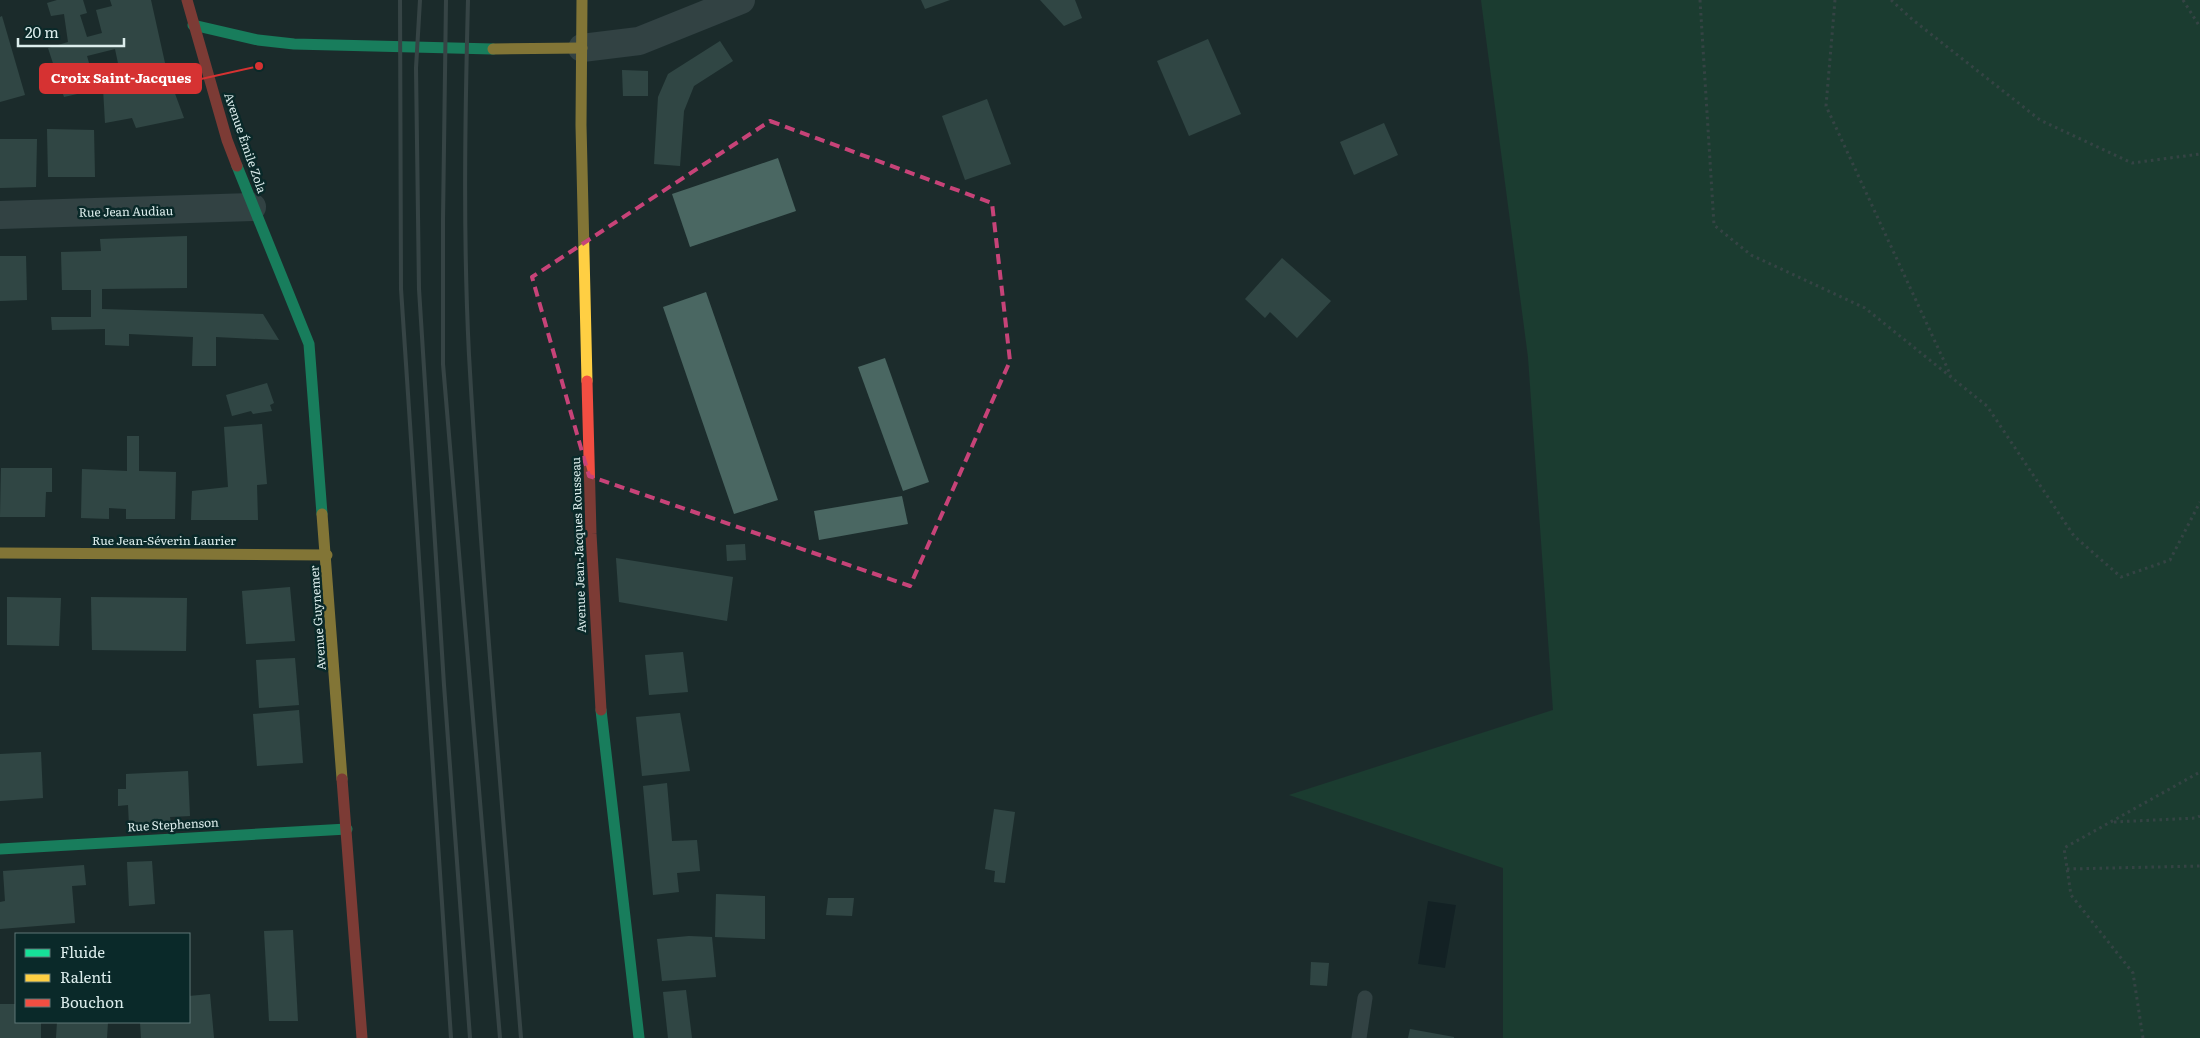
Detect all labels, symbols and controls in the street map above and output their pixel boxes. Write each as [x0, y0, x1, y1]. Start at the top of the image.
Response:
scale bar [18, 15, 124, 47]
text: 20 m [25, 20, 59, 43]
callout: Croix Saint-Jacques [40, 64, 201, 93]
text: Croix Saint-Jacques [51, 67, 191, 87]
street label: Avenue Émile Zola [220, 90, 272, 196]
street label: Rue Jean Audiau [79, 201, 174, 221]
street label: Avenue Jean-Jacques Rousseau [566, 456, 590, 633]
street label: Rue Jean-Séverin Laurier [92, 531, 236, 549]
street label: Avenue Guynemer [304, 565, 330, 671]
street label: Rue Stephenson [127, 813, 219, 835]
legend [15, 933, 190, 1023]
text: Fluide [60, 940, 105, 963]
text: Ralenti [60, 965, 112, 988]
text: Bouchon [60, 990, 124, 1013]

